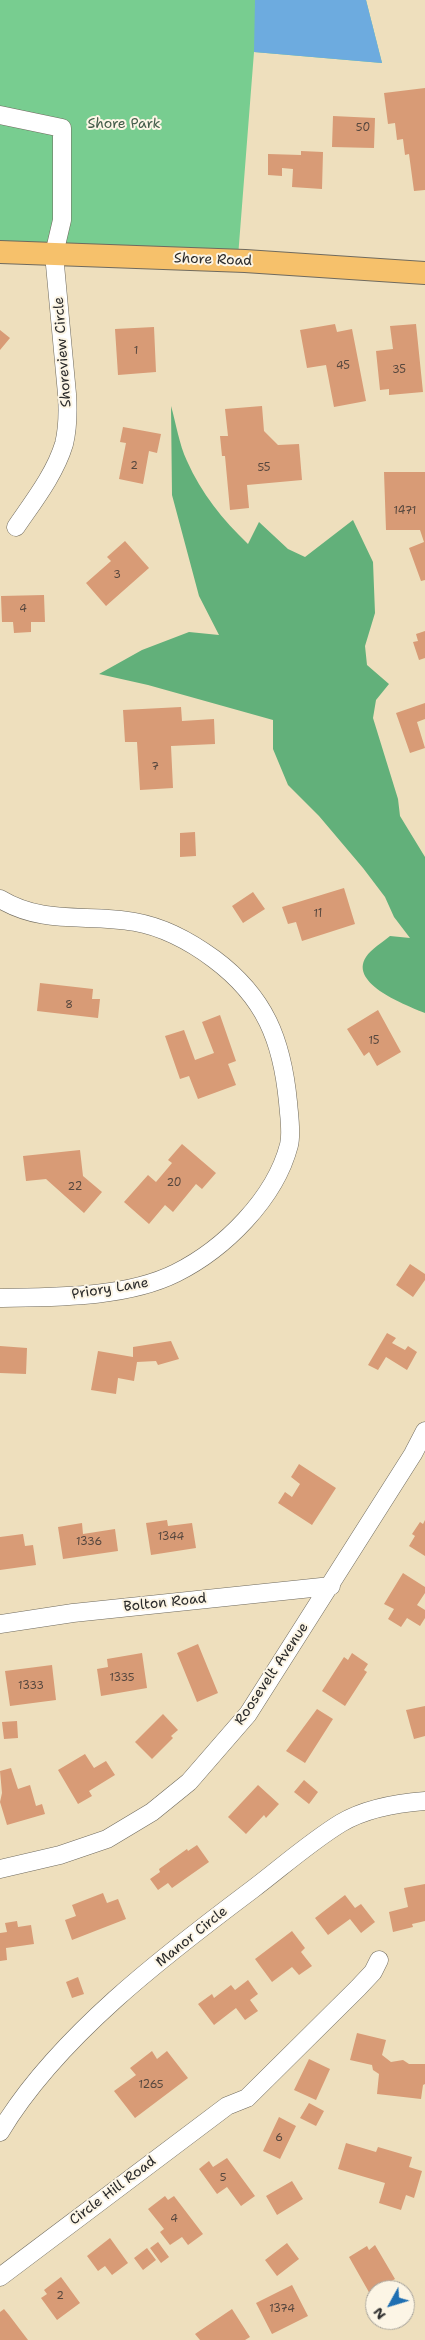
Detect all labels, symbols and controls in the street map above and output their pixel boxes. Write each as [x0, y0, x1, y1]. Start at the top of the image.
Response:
park label: Shore Park [87, 116, 161, 132]
house number: 50 [356, 121, 370, 135]
street label: Shore Road [174, 250, 252, 270]
street label: Shoreview Circle [51, 296, 75, 408]
house number: 1 [134, 344, 138, 358]
house number: 45 [336, 359, 350, 373]
house number: 35 [392, 363, 406, 377]
house number: 2 [130, 459, 138, 473]
house number: 55 [257, 461, 271, 475]
house number: 1471 [394, 504, 416, 518]
house number: 3 [113, 568, 121, 582]
house number: 4 [19, 602, 27, 616]
house number: 7 [151, 760, 159, 774]
house number: 11 [314, 907, 322, 921]
house number: 8 [65, 998, 73, 1012]
house number: 15 [368, 1034, 380, 1048]
house number: 20 [166, 1176, 182, 1190]
house number: 22 [68, 1180, 82, 1194]
street label: Priory Lane [70, 1275, 150, 1303]
house number: 1344 [158, 1530, 184, 1544]
house number: 1336 [76, 1535, 102, 1549]
street label: Bolton Road [123, 1590, 207, 1616]
street label: Roosevelt Avenue [232, 1620, 312, 1728]
house number: 1335 [109, 1671, 135, 1685]
house number: 1333 [18, 1679, 44, 1693]
street label: Manor Circle [153, 1903, 231, 1971]
house number: 1265 [138, 2078, 164, 2092]
house number: 6 [275, 2131, 283, 2145]
street label: Circle Hill Road [66, 2153, 160, 2229]
house number: 5 [220, 2171, 226, 2185]
house number: 4 [170, 2212, 178, 2226]
north arrow [365, 2280, 415, 2330]
house number: 2 [56, 2289, 64, 2303]
house number: 1374 [269, 2302, 295, 2316]
text: N [369, 2304, 390, 2324]

